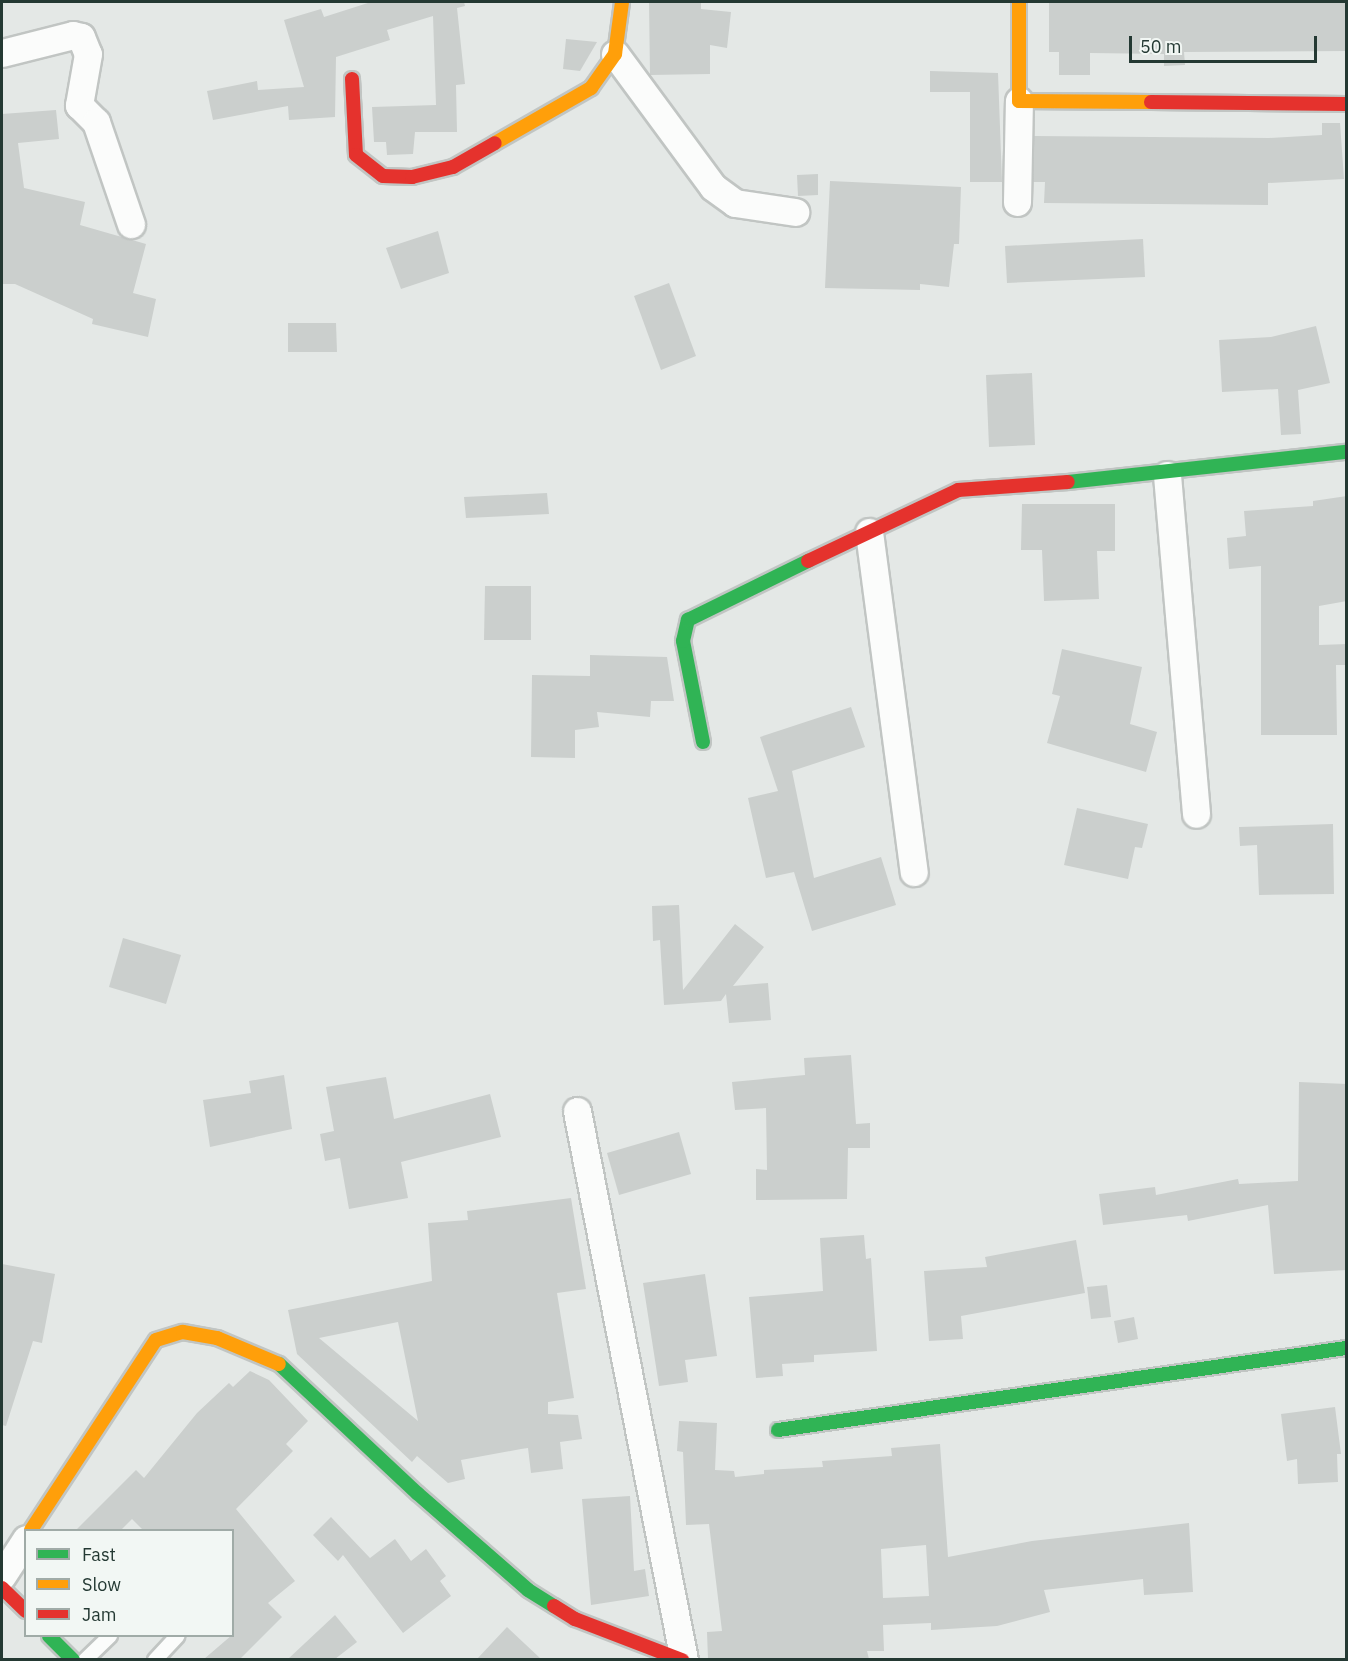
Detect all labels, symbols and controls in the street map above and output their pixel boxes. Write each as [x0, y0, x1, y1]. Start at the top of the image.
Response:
scale bar [1132, 24, 1320, 62]
text: 50 m [1140, 35, 1182, 58]
legend [24, 1529, 234, 1637]
text: Fast [82, 1543, 116, 1566]
text: Slow [82, 1573, 121, 1596]
text: Jam [82, 1603, 117, 1626]

